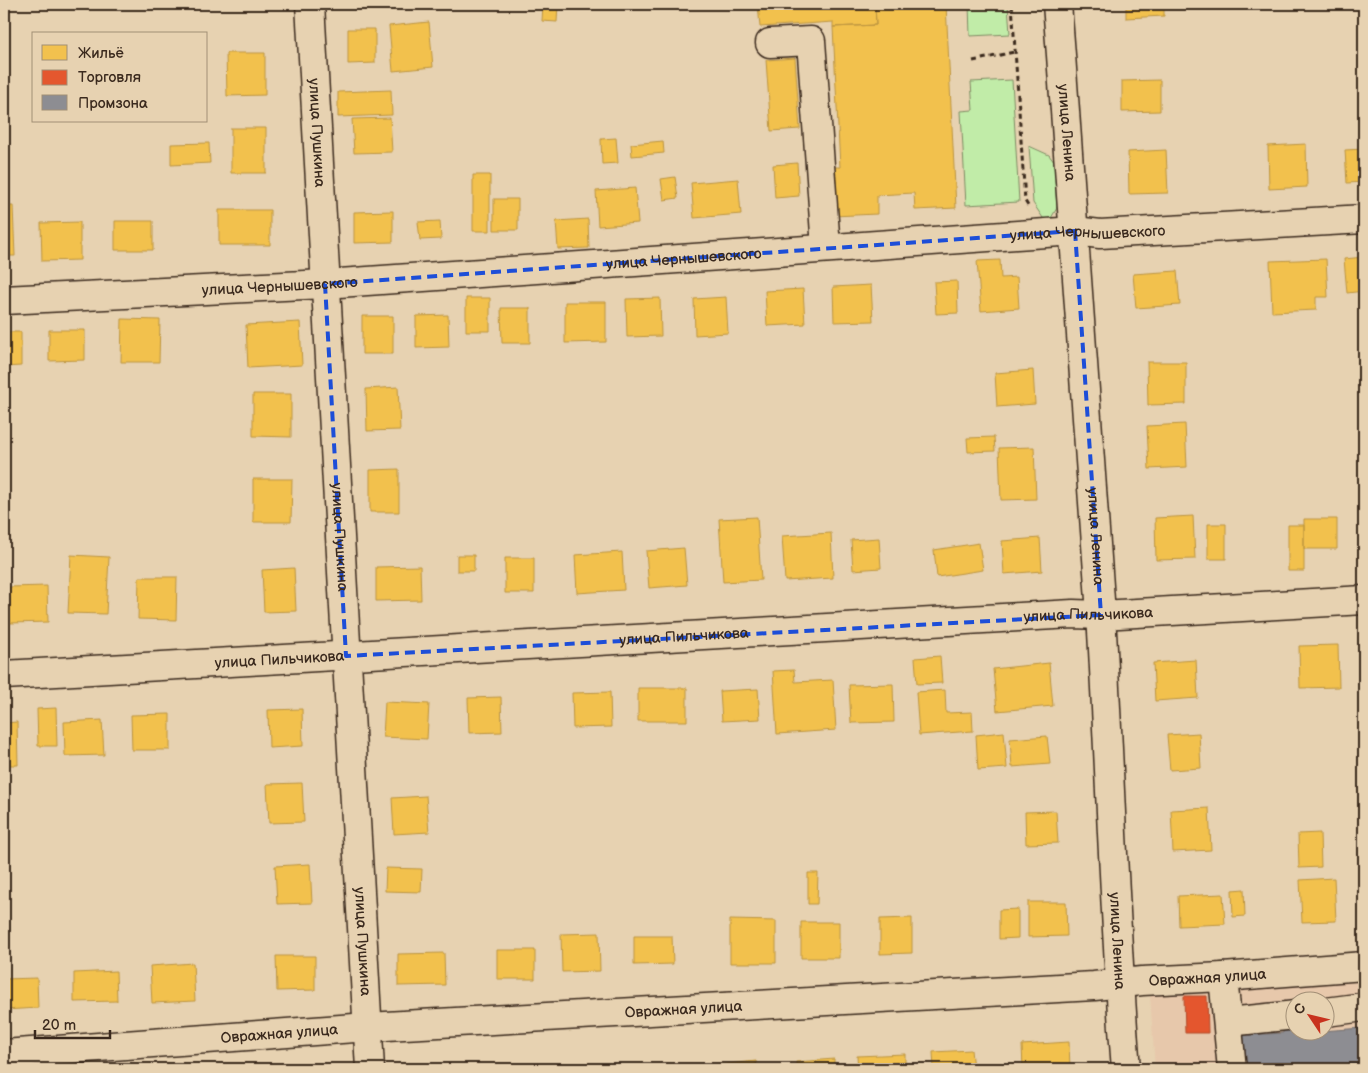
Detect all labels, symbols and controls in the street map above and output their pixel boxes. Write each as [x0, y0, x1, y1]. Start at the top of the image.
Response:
legend [32, 32, 208, 122]
text: Жильё [78, 44, 124, 63]
text: Торговля [78, 68, 141, 87]
street label: улица Пушкина [304, 78, 329, 188]
street label: улица Ленина [1053, 83, 1080, 182]
text: Промзона [78, 94, 148, 113]
street label: улица Чернышевского [1009, 221, 1166, 246]
street label: улица Чернышевского [605, 244, 762, 274]
street label: улица Чернышевского [201, 273, 358, 300]
street label: улица Пушкина [327, 482, 352, 592]
street label: улица Ленина [1083, 487, 1108, 586]
street label: улица Пильчикова [1023, 603, 1154, 627]
street label: улица Пильчикова [619, 624, 749, 650]
street label: улица Пильчикова [214, 647, 345, 673]
street label: улица Пушкина [350, 887, 375, 997]
street label: улица Ленина [1105, 892, 1129, 991]
street label: Овражная улица [1148, 965, 1267, 991]
north arrow [1286, 990, 1336, 1040]
street label: Овражная улица [624, 997, 743, 1022]
text: С [1290, 1000, 1310, 1018]
scale bar [35, 1008, 110, 1040]
text: 20 m [42, 1016, 76, 1035]
street label: Овражная улица [220, 1020, 339, 1048]

